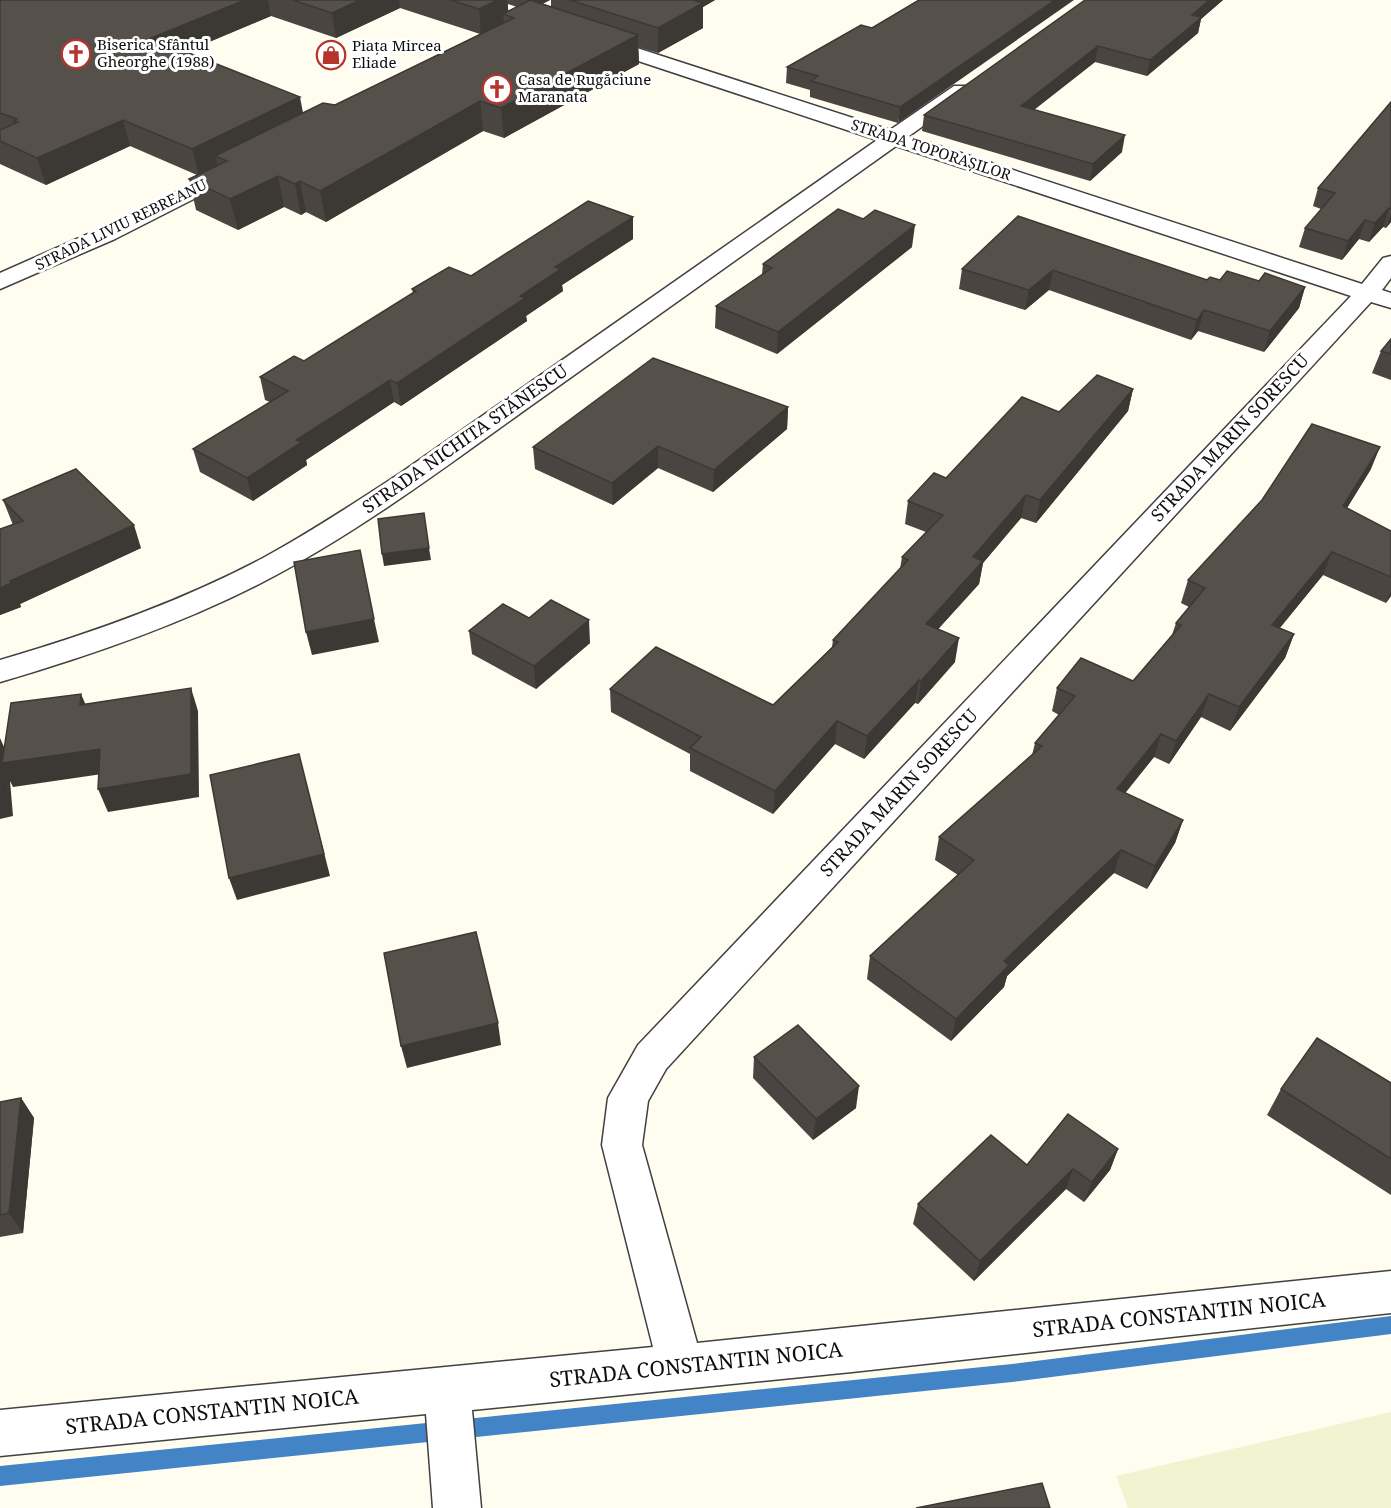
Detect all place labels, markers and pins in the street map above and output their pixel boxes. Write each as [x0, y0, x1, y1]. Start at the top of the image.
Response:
place label: Biserica Sfântul Gheorghe (1988) [97, 34, 214, 71]
place label: Piața Mircea Eliade [352, 35, 442, 72]
church icon: Biserica Sfântul Gheorghe (1988) [60, 38, 92, 70]
shop icon: Piața Mircea Eliade [315, 39, 347, 71]
place label: Casa de Rugăciune Maranata [518, 69, 651, 106]
church icon: Casa de Rugăciune Maranata [481, 73, 513, 105]

